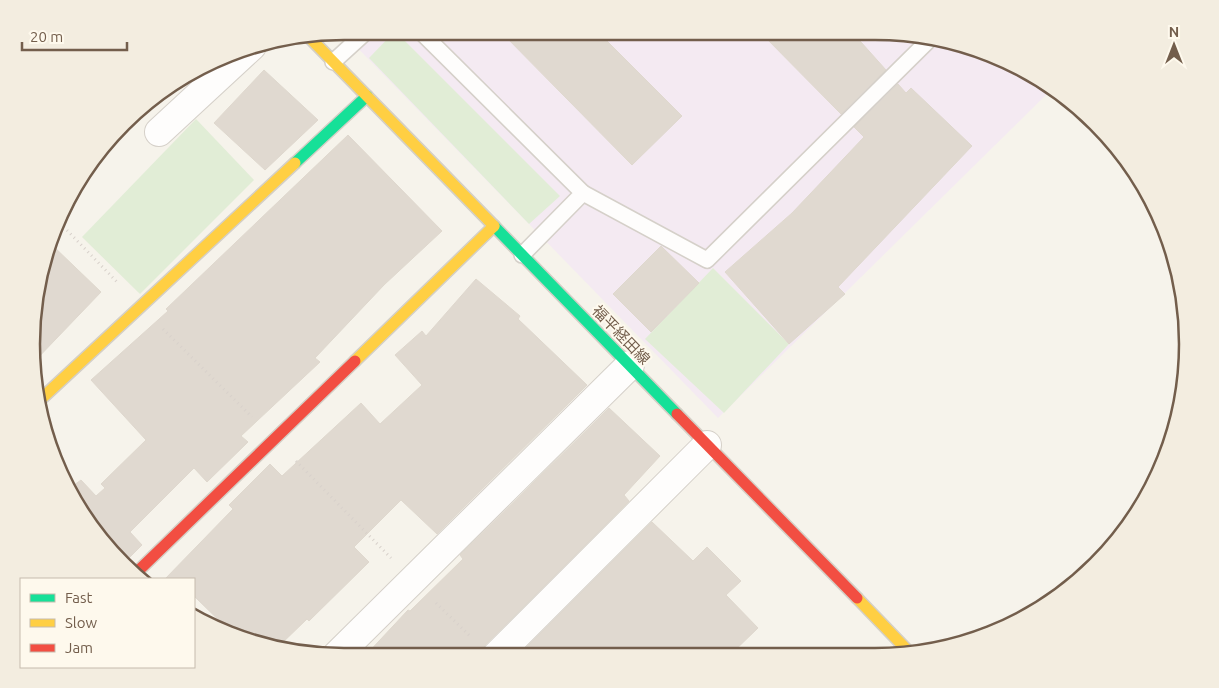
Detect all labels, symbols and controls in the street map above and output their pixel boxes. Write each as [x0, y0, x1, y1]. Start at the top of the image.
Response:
scale bar [22, 20, 128, 52]
north arrow [1149, 20, 1199, 70]
text: N [1169, 24, 1179, 40]
text: 20 m [30, 28, 63, 45]
street label: 福平経田線 [589, 302, 654, 368]
legend [20, 578, 195, 668]
text: Fast [65, 589, 93, 606]
text: Slow [65, 614, 98, 631]
text: Jam [65, 639, 93, 656]

